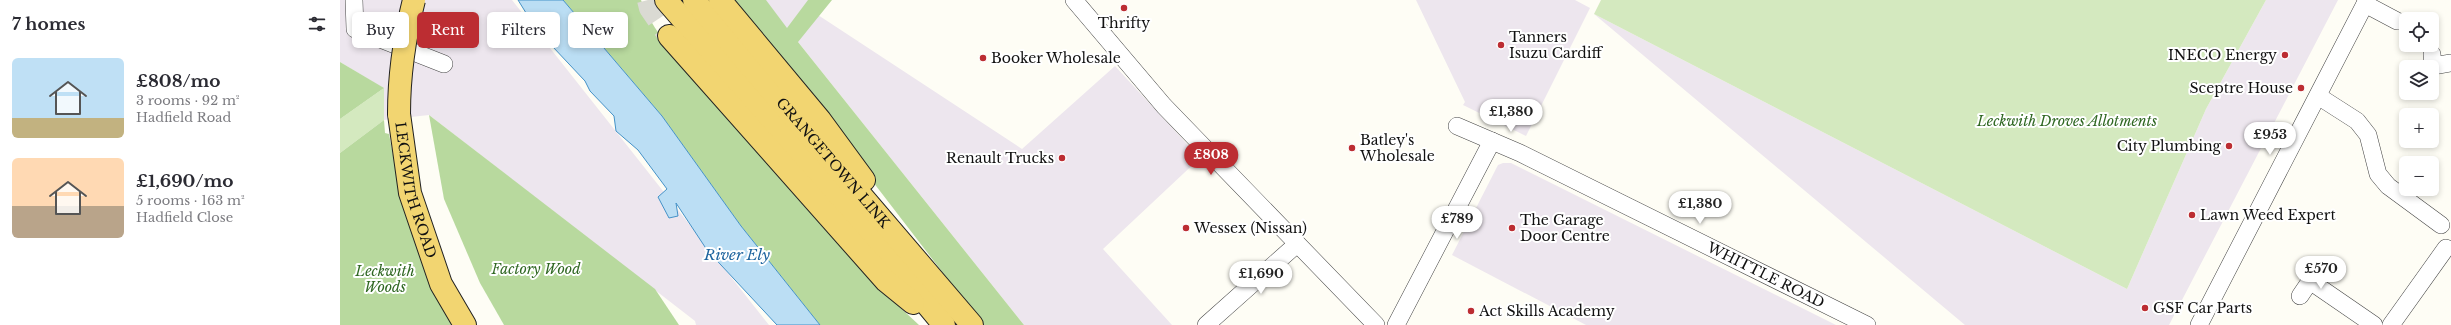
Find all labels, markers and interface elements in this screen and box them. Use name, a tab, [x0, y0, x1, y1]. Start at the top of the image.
marker: Thrifty	[1119, 3, 1129, 13]
chip: Buy	[352, 12, 409, 48]
chip: Rent	[417, 12, 479, 48]
chip: Filters	[487, 12, 560, 48]
chip: New	[568, 12, 628, 48]
map controls	[2399, 12, 2439, 196]
button: locate	[2399, 12, 2439, 52]
icon: filters	[306, 13, 328, 35]
text: 7 homes	[12, 14, 85, 35]
place label: Thrifty	[1098, 14, 1150, 32]
place label: Tanners Isuzu Cardiff	[1509, 28, 1603, 62]
marker: Tanners Isuzu Cardiff	[1496, 40, 1506, 50]
place label: INECO Energy	[2168, 46, 2277, 64]
place label: Booker Wholesale	[991, 49, 1121, 67]
marker: INECO Energy	[2280, 50, 2290, 60]
marker: Booker Wholesale	[978, 53, 988, 63]
button: layers	[2399, 60, 2439, 100]
text: £808/mo	[136, 71, 221, 92]
icon: home	[44, 74, 92, 122]
place label: Sceptre House	[2190, 79, 2293, 97]
marker: Sceptre House	[2296, 83, 2306, 93]
text: 3 rooms · 92 m²	[136, 92, 240, 109]
street label: GRANGETOWN LINK	[772, 94, 894, 232]
pin: £1,380	[1478, 99, 1544, 133]
text: £1,380	[1489, 103, 1533, 120]
button: +	[2399, 108, 2439, 148]
text: Hadfield Road	[136, 109, 231, 126]
park label: Leckwith Droves Allotments	[1976, 112, 2157, 130]
street label: LECKWITH ROAD	[391, 121, 440, 260]
pin: £953	[2246, 122, 2294, 156]
text: £953	[2253, 126, 2287, 143]
place label: Batley's Wholesale	[1359, 131, 1435, 165]
place label: City Plumbing	[2117, 137, 2222, 155]
marker: City Plumbing	[2224, 141, 2234, 151]
pin: £808	[1187, 142, 1235, 176]
marker: Batley's Wholesale	[1347, 143, 1357, 153]
text: £808	[1193, 146, 1229, 163]
place label: Renault Trucks	[946, 149, 1054, 167]
marker: Renault Trucks	[1057, 153, 1067, 163]
button: −	[2399, 156, 2439, 196]
text: £1,690/mo	[136, 171, 234, 192]
icon: home	[44, 174, 92, 222]
pin: £1,380	[1667, 191, 1733, 225]
text: 5 rooms · 163 m²	[136, 192, 245, 209]
text: £1,380	[1678, 195, 1722, 212]
pin: £789	[1433, 206, 1481, 240]
place label: Lawn Weed Expert	[2200, 206, 2336, 224]
text: Hadfield Close	[136, 209, 233, 226]
text: £789	[1441, 210, 1473, 227]
marker: Lawn Weed Expert	[2187, 210, 2197, 220]
place label: The Garage Door Centre	[1520, 211, 1610, 245]
place label: Wessex (Nissan)	[1193, 219, 1307, 237]
marker: Wessex (Nissan)	[1181, 223, 1191, 233]
marker: The Garage Door Centre	[1507, 223, 1517, 233]
street label: WHITTLE ROAD	[1703, 238, 1828, 312]
water label: River Ely	[703, 245, 770, 264]
pin: £570	[2297, 256, 2345, 290]
park label: Factory Wood	[490, 260, 581, 278]
text: £570	[2304, 260, 2338, 277]
pin: £1,690	[1228, 261, 1294, 295]
park label: Leckwith Woods	[354, 262, 415, 296]
text: £1,690	[1238, 265, 1284, 282]
place label: GSF Car Parts	[2153, 299, 2252, 317]
place label: Act Skills Academy	[1478, 302, 1615, 320]
marker: GSF Car Parts	[2140, 303, 2150, 313]
marker: Act Skills Academy	[1466, 306, 1476, 316]

